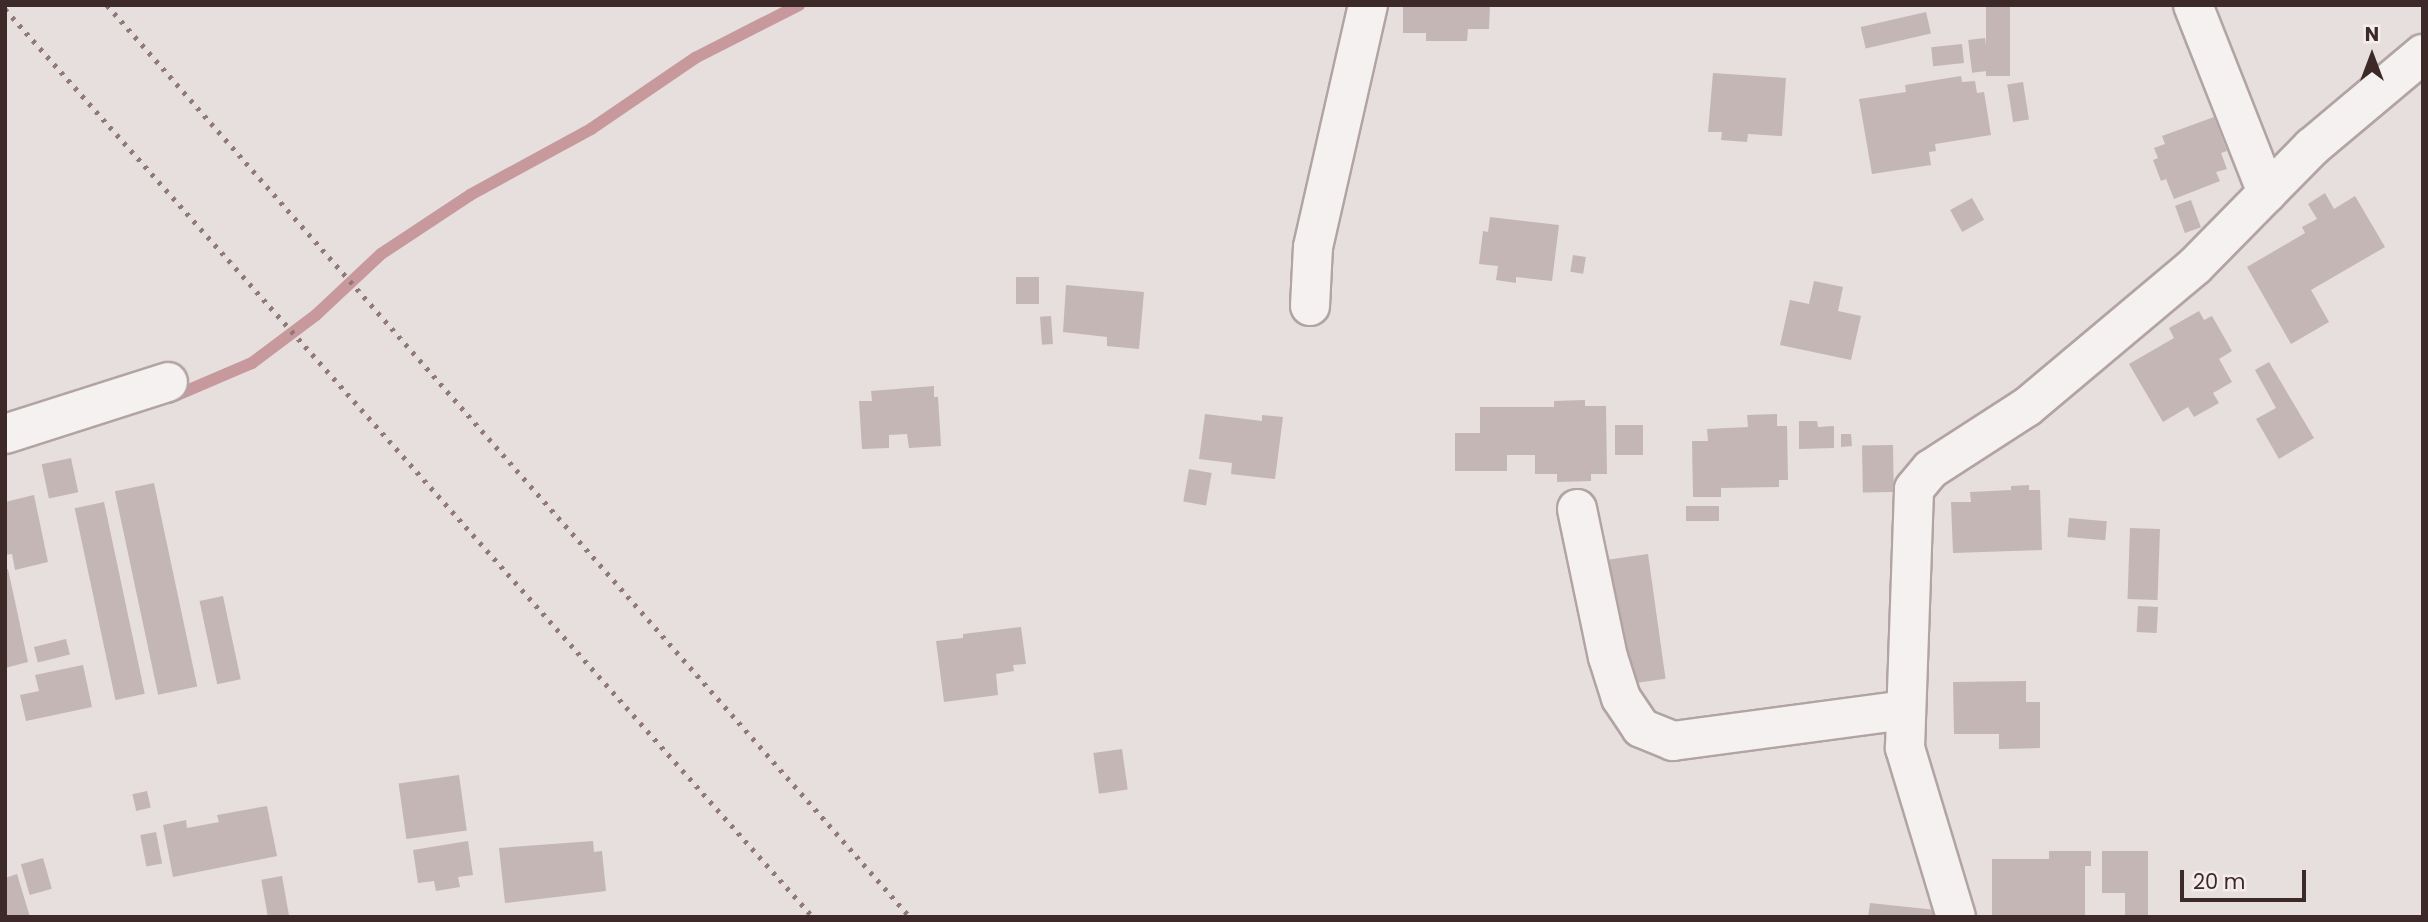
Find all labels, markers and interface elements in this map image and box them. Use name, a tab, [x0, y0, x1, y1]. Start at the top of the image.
north arrow	[2337, 21, 2407, 91]
text: N	[2365, 21, 2379, 48]
scale bar	[2183, 856, 2309, 900]
text: 20 m	[2193, 867, 2246, 896]

